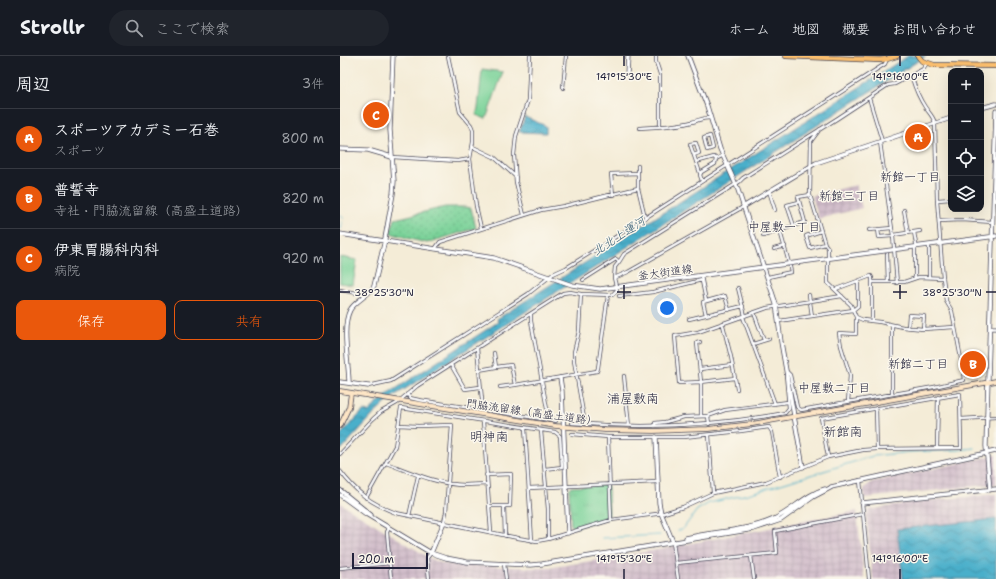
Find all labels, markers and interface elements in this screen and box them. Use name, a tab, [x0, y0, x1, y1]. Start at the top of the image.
search box	[109, 10, 389, 46]
text: Strollr	[20, 15, 85, 40]
icon: search	[123, 17, 145, 39]
text: ここで検索	[155, 19, 230, 39]
text: ホーム	[729, 20, 770, 38]
text: 地図	[792, 20, 820, 38]
text: 概要	[842, 20, 870, 38]
text: お問い合わせ	[892, 20, 976, 38]
map controls	[948, 68, 984, 212]
button: +	[948, 68, 984, 104]
text: 141°15'30"E	[596, 70, 652, 83]
text: 141°16'00"E	[872, 70, 928, 83]
text: 周辺	[16, 73, 50, 95]
text: 3件	[302, 75, 324, 92]
pin: C	[363, 100, 389, 130]
button: −	[948, 104, 984, 140]
text: スポーツアカデミー石巻	[54, 120, 219, 140]
pin: A	[905, 122, 931, 152]
text: A	[24, 130, 34, 147]
text: 800 m	[281, 130, 324, 147]
button: locate	[948, 140, 984, 176]
text: スポーツ	[54, 142, 106, 159]
district label: 新館一丁目	[880, 169, 940, 185]
button: layers	[948, 176, 984, 212]
text: 普誓寺	[54, 180, 99, 200]
district label: 新館三丁目	[819, 188, 879, 204]
text: B	[25, 190, 33, 207]
text: 820 m	[282, 190, 324, 207]
text: 寺社 · 門脇流留線（高盛土道路）	[54, 202, 249, 219]
water label: 北北上運河	[589, 212, 650, 259]
district label: 中屋敷一丁目	[748, 219, 820, 235]
text: 伊東胃腸科内科	[54, 240, 159, 260]
text: C	[25, 250, 33, 267]
text: 920 m	[282, 250, 324, 267]
street label: 釜大街道線	[637, 261, 693, 284]
text: 病院	[54, 262, 80, 279]
text: 38°25'30"N	[354, 286, 414, 299]
text: 38°25'30"N	[922, 286, 982, 299]
your location	[657, 298, 677, 318]
button: 保存	[16, 300, 166, 340]
button: 共有	[174, 300, 324, 340]
pin: B	[960, 349, 986, 379]
district label: 新館二丁目	[888, 356, 948, 372]
district label: 中屋敷二丁目	[798, 380, 870, 396]
district label: 浦屋敷南	[607, 390, 659, 407]
street label: 門脇流留線（高盛土道路）	[466, 396, 598, 429]
district label: 新館南	[823, 423, 863, 440]
district label: 明神南	[469, 428, 509, 445]
scale bar	[352, 551, 428, 570]
text: 200 m	[358, 552, 394, 567]
text: 141°15'30"E	[596, 552, 652, 565]
text: 141°16'00"E	[872, 552, 928, 565]

